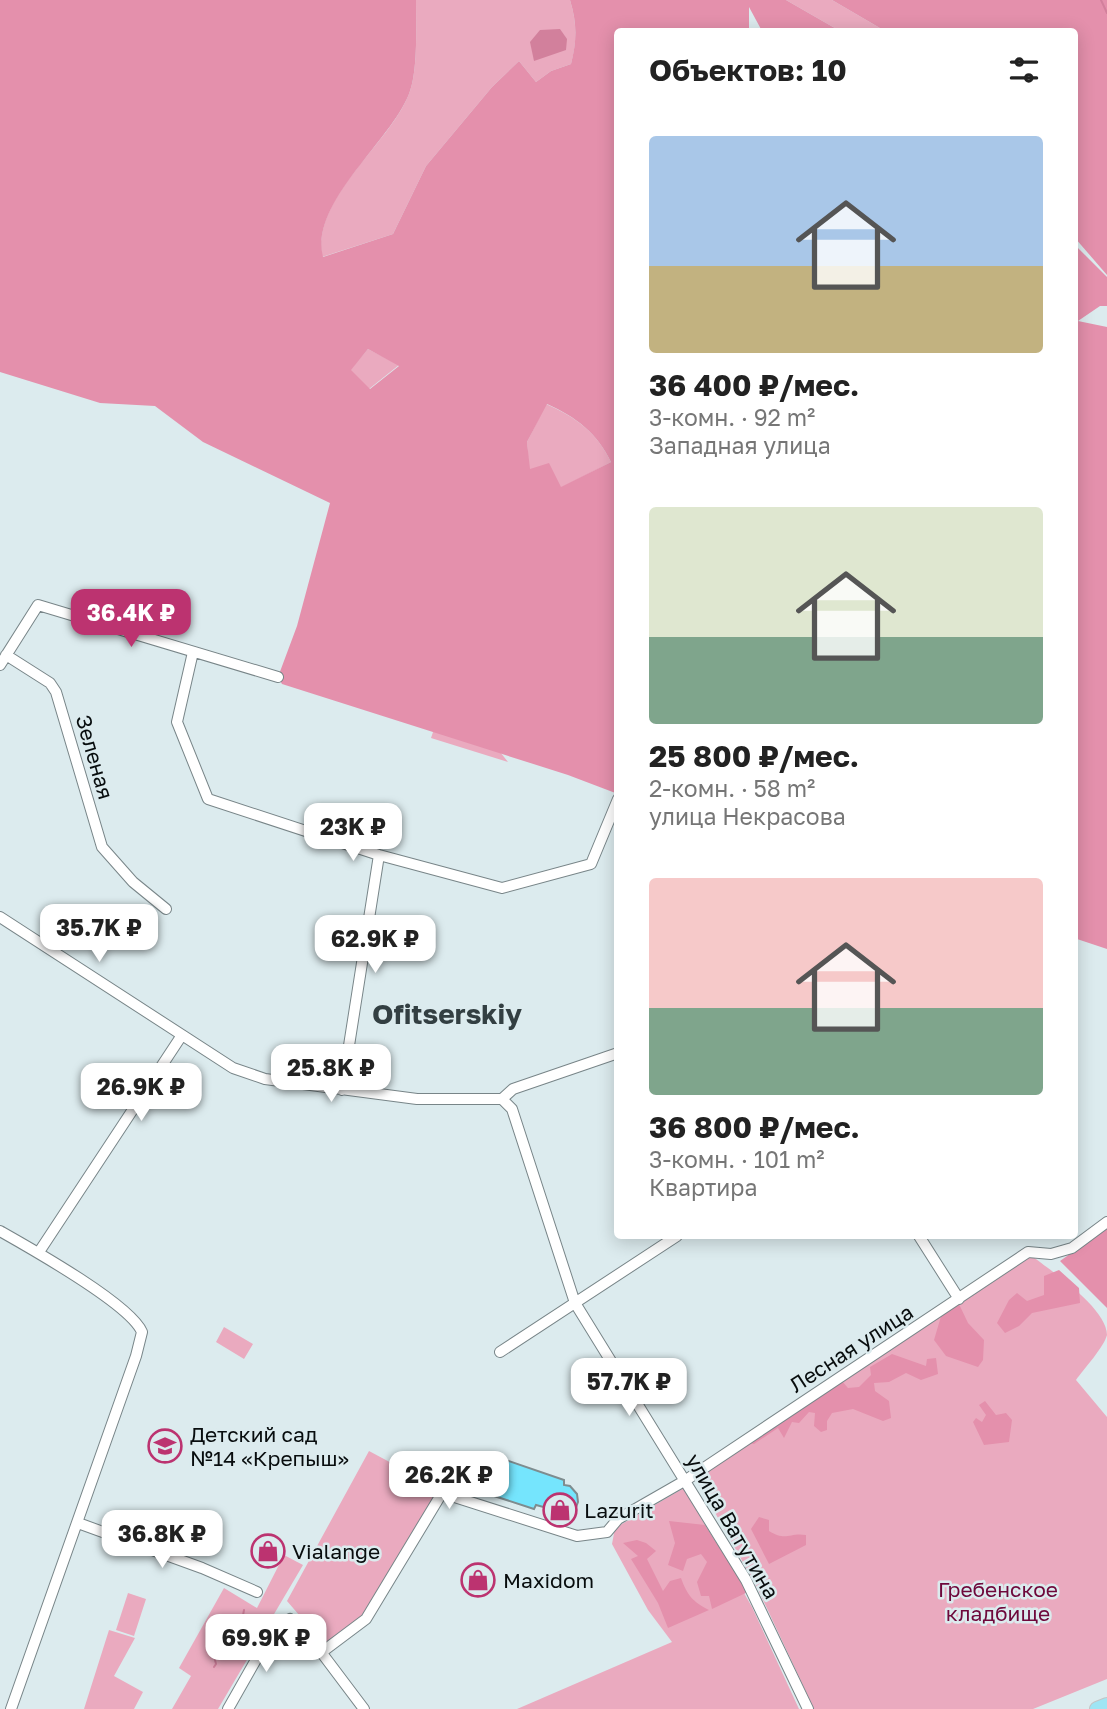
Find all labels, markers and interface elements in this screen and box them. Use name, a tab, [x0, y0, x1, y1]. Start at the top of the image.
icon: filters	[1005, 51, 1043, 89]
text: Объектов: 10	[649, 52, 847, 88]
icon: home	[783, 182, 909, 308]
text: 36 400 ₽/мес.	[649, 367, 859, 403]
text: 3-комн. · 92 m²	[649, 403, 815, 431]
text: Западная улица	[649, 431, 831, 459]
icon: home	[783, 553, 909, 679]
pin: 36.4K ₽	[66, 590, 196, 649]
text: 36.4K ₽	[87, 598, 175, 626]
street label: Зеленая	[71, 712, 119, 802]
text: 25 800 ₽/мес.	[649, 738, 859, 774]
text: 2-комн. · 58 m²	[649, 774, 815, 802]
text: улица Некрасова	[649, 802, 846, 830]
pin: 23K ₽	[304, 804, 402, 863]
text: 23K ₽	[320, 812, 386, 840]
pin: 35.7K ₽	[34, 904, 164, 964]
text: 35.7K ₽	[56, 913, 142, 941]
pin: 62.9K ₽	[310, 916, 440, 975]
text: 62.9K ₽	[331, 924, 419, 952]
icon: home	[783, 924, 909, 1050]
district label: Ofitserskiy	[372, 997, 522, 1030]
pin: 25.8K ₽	[266, 1044, 396, 1104]
text: 25.8K ₽	[287, 1053, 375, 1081]
pin: 26.9K ₽	[76, 1064, 206, 1123]
text: 26.9K ₽	[97, 1072, 185, 1100]
text: 36 800 ₽/мес.	[649, 1109, 860, 1145]
text: 3-комн. · 101 m²	[649, 1145, 825, 1173]
text: Квартира	[649, 1173, 757, 1201]
street label: Лесная улица	[784, 1298, 918, 1398]
pin: 57.7K ₽	[564, 1358, 694, 1418]
text: 57.7K ₽	[587, 1367, 671, 1395]
place label: Детский сад №14 «Крепыш»	[190, 1421, 349, 1471]
school or university icon: Детский сад №14 «Крепыш»	[146, 1427, 184, 1465]
street label: улица Ватутина	[681, 1449, 785, 1603]
pin: 26.2K ₽	[384, 1452, 514, 1511]
text: 26.2K ₽	[405, 1460, 493, 1488]
shop icon: Lazurit	[541, 1491, 579, 1529]
place label: Lazurit	[584, 1497, 654, 1523]
pin: 36.8K ₽	[97, 1510, 227, 1570]
text: 36.8K ₽	[118, 1519, 206, 1547]
shop icon: Vialange	[249, 1532, 287, 1570]
place label: Vialange	[292, 1538, 380, 1564]
shop icon: Maxidom	[459, 1561, 497, 1599]
place label: Maxidom	[503, 1567, 594, 1593]
park label: Гребенское кладбище	[938, 1576, 1058, 1626]
pin: 69.9K ₽	[201, 1614, 331, 1674]
text: 69.9K ₽	[221, 1623, 311, 1651]

